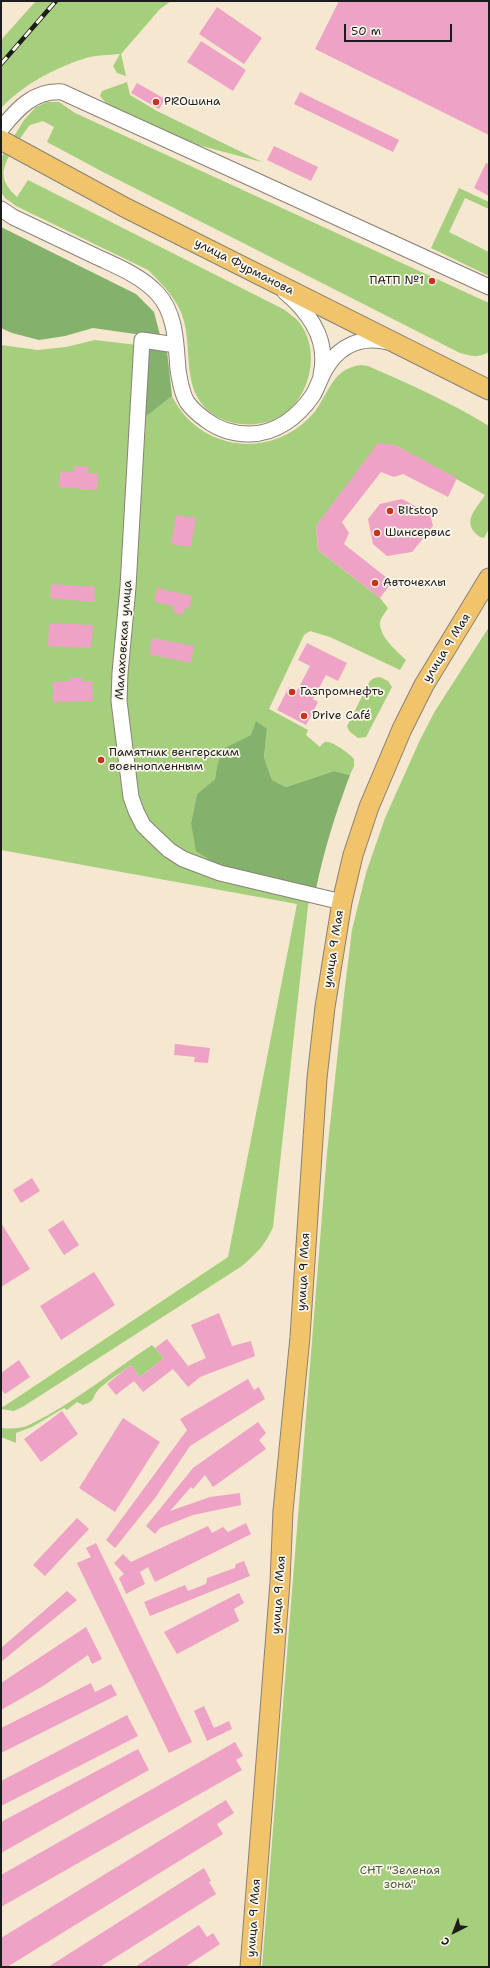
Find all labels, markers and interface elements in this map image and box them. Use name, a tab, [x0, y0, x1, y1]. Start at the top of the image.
scale bar	[346, 16, 454, 42]
text: 50 m	[351, 23, 381, 39]
place label: PROшина	[164, 95, 221, 109]
marker: PROшина	[151, 97, 161, 107]
street label: улица Фурманова	[192, 236, 296, 298]
place label: ПАТП №1	[369, 274, 424, 288]
marker: ПАТП №1	[427, 276, 437, 286]
place label: Bitstop	[398, 504, 438, 518]
marker: Bitstop	[385, 506, 395, 516]
place label: Шинсервис	[385, 526, 451, 540]
marker: Шинсервис	[372, 528, 382, 538]
place label: Авточехлы	[383, 576, 446, 590]
marker: Авточехлы	[370, 578, 380, 588]
street label: Малаховская улица	[113, 580, 135, 700]
street label: улица 9 Мая	[420, 611, 474, 685]
place label: Газпромнефть	[300, 685, 384, 699]
marker: Газпромнефть	[287, 687, 297, 697]
place label: Drive Café	[312, 709, 371, 723]
marker: Drive Café	[299, 711, 309, 721]
place label: Памятник венгерским военнопленным	[109, 746, 239, 774]
marker: Памятник венгерским военнопленным	[96, 755, 106, 765]
street label: улица 9 Мая	[321, 909, 347, 989]
street label: улица 9 Мая	[295, 1232, 313, 1312]
street label: улица 9 Мая	[269, 1555, 289, 1635]
park label: СНТ "Зеленая зона"	[360, 1864, 440, 1892]
street label: улица 9 Мая	[244, 1878, 264, 1958]
north arrow	[434, 1912, 474, 1952]
text: С	[438, 1933, 453, 1949]

